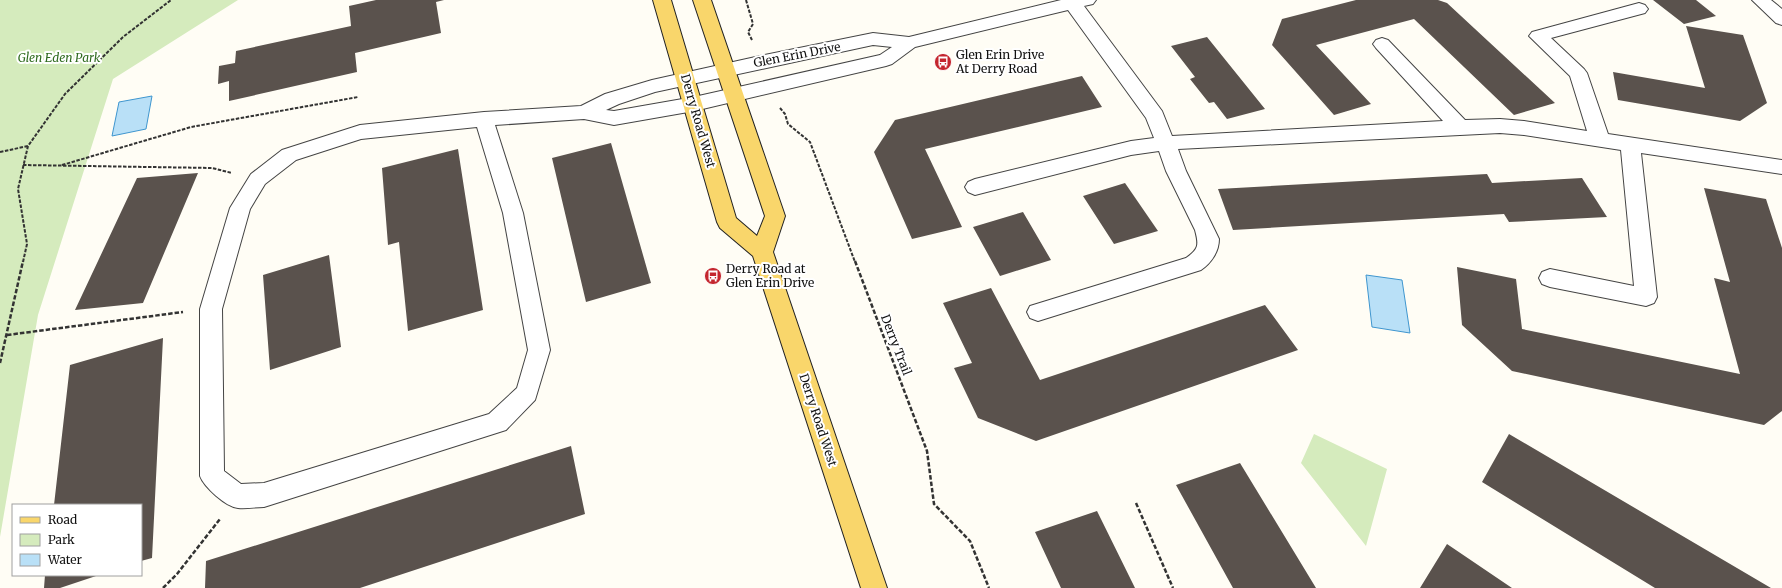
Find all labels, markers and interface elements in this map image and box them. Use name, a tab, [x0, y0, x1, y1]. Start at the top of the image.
street label: Glen Erin Drive	[752, 39, 842, 70]
place label: Glen Erin Drive At Derry Road	[955, 47, 1044, 76]
park label: Glen Eden Park	[18, 50, 101, 65]
bus stop icon: Glen Erin Drive At Derry Road	[933, 52, 953, 72]
street label: Derry Road West	[678, 72, 719, 170]
place label: Derry Road at Glen Erin Drive	[726, 261, 814, 290]
bus stop icon: Derry Road at Glen Erin Drive	[703, 266, 723, 286]
street label: Derry Trail	[878, 312, 915, 378]
street label: Derry Road West	[796, 372, 841, 468]
legend	[12, 504, 142, 576]
text: Road	[48, 512, 77, 527]
text: Park	[48, 532, 75, 547]
text: Water	[47, 552, 83, 567]

